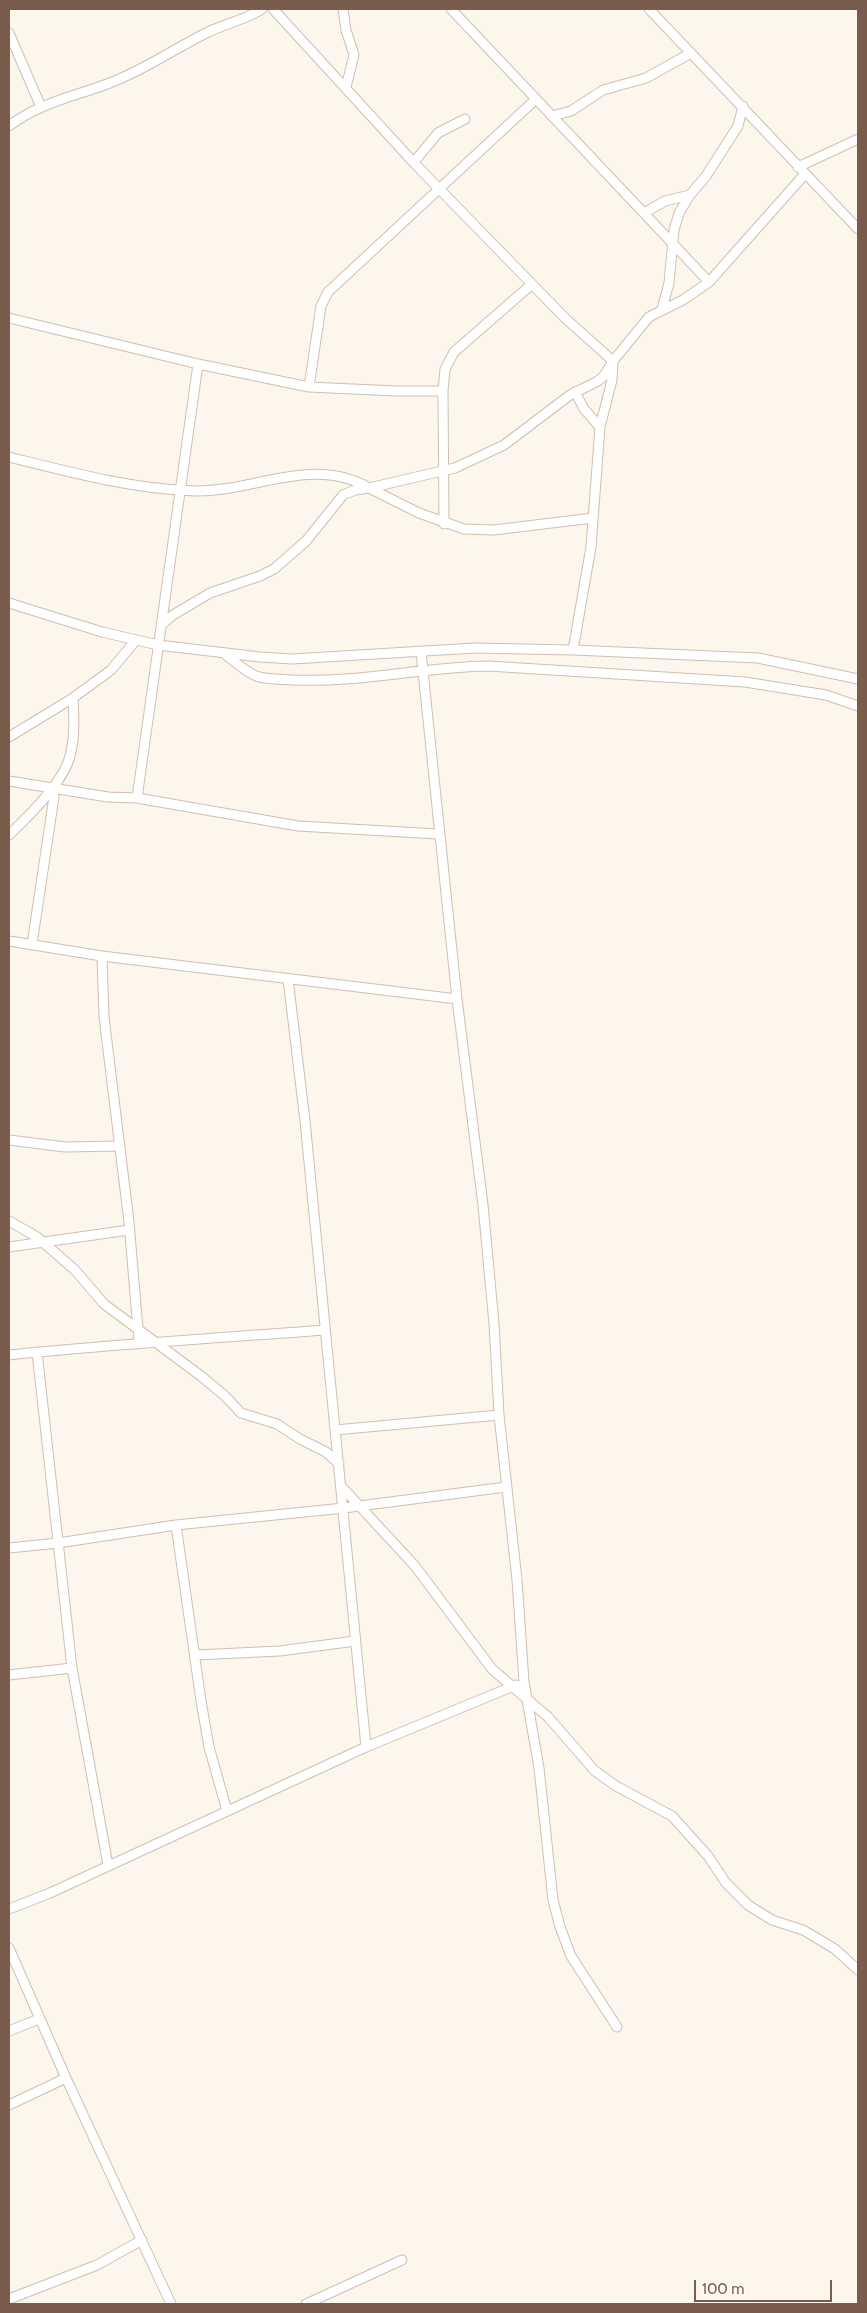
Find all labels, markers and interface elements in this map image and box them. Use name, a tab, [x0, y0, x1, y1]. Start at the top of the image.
scale bar	[697, 2270, 834, 2302]
text: 100 m	[702, 2280, 744, 2298]

